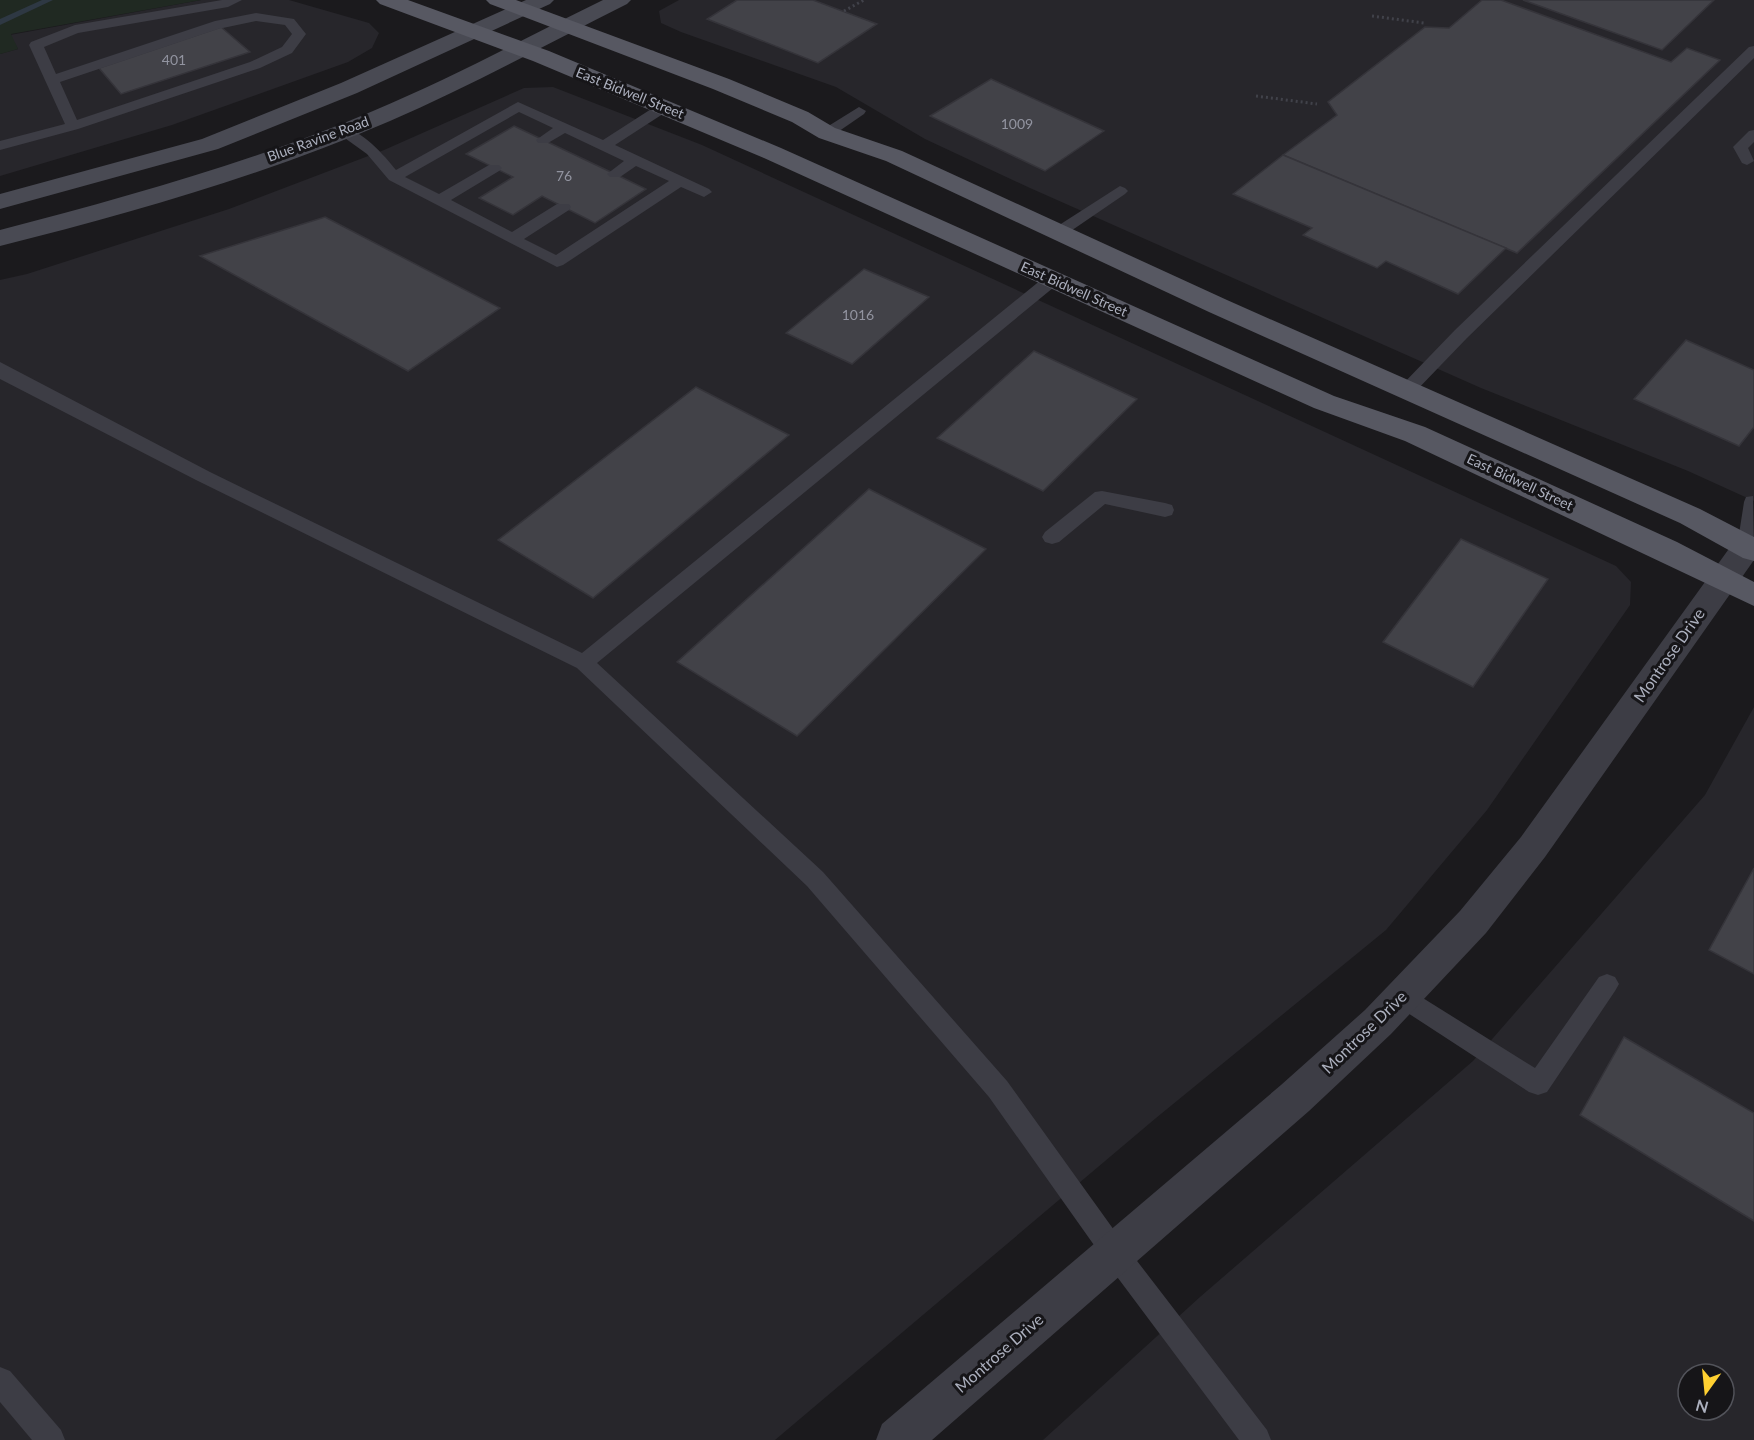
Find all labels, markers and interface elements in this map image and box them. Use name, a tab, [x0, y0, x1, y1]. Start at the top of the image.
house number: 401	[162, 51, 186, 68]
street label: East Bidwell Street	[574, 63, 687, 122]
street label: Blue Ravine Road	[265, 112, 371, 165]
house number: 1009	[1001, 115, 1033, 132]
house number: 76	[556, 167, 572, 184]
street label: East Bidwell Street	[1018, 257, 1130, 320]
house number: 1016	[842, 306, 874, 323]
street label: East Bidwell Street	[1464, 450, 1576, 514]
street label: Montrose Drive	[1629, 604, 1708, 705]
street label: Montrose Drive	[1317, 986, 1410, 1077]
street label: Montrose Drive	[951, 1309, 1047, 1396]
north arrow	[1676, 1362, 1736, 1422]
text: N	[1694, 1396, 1710, 1418]

